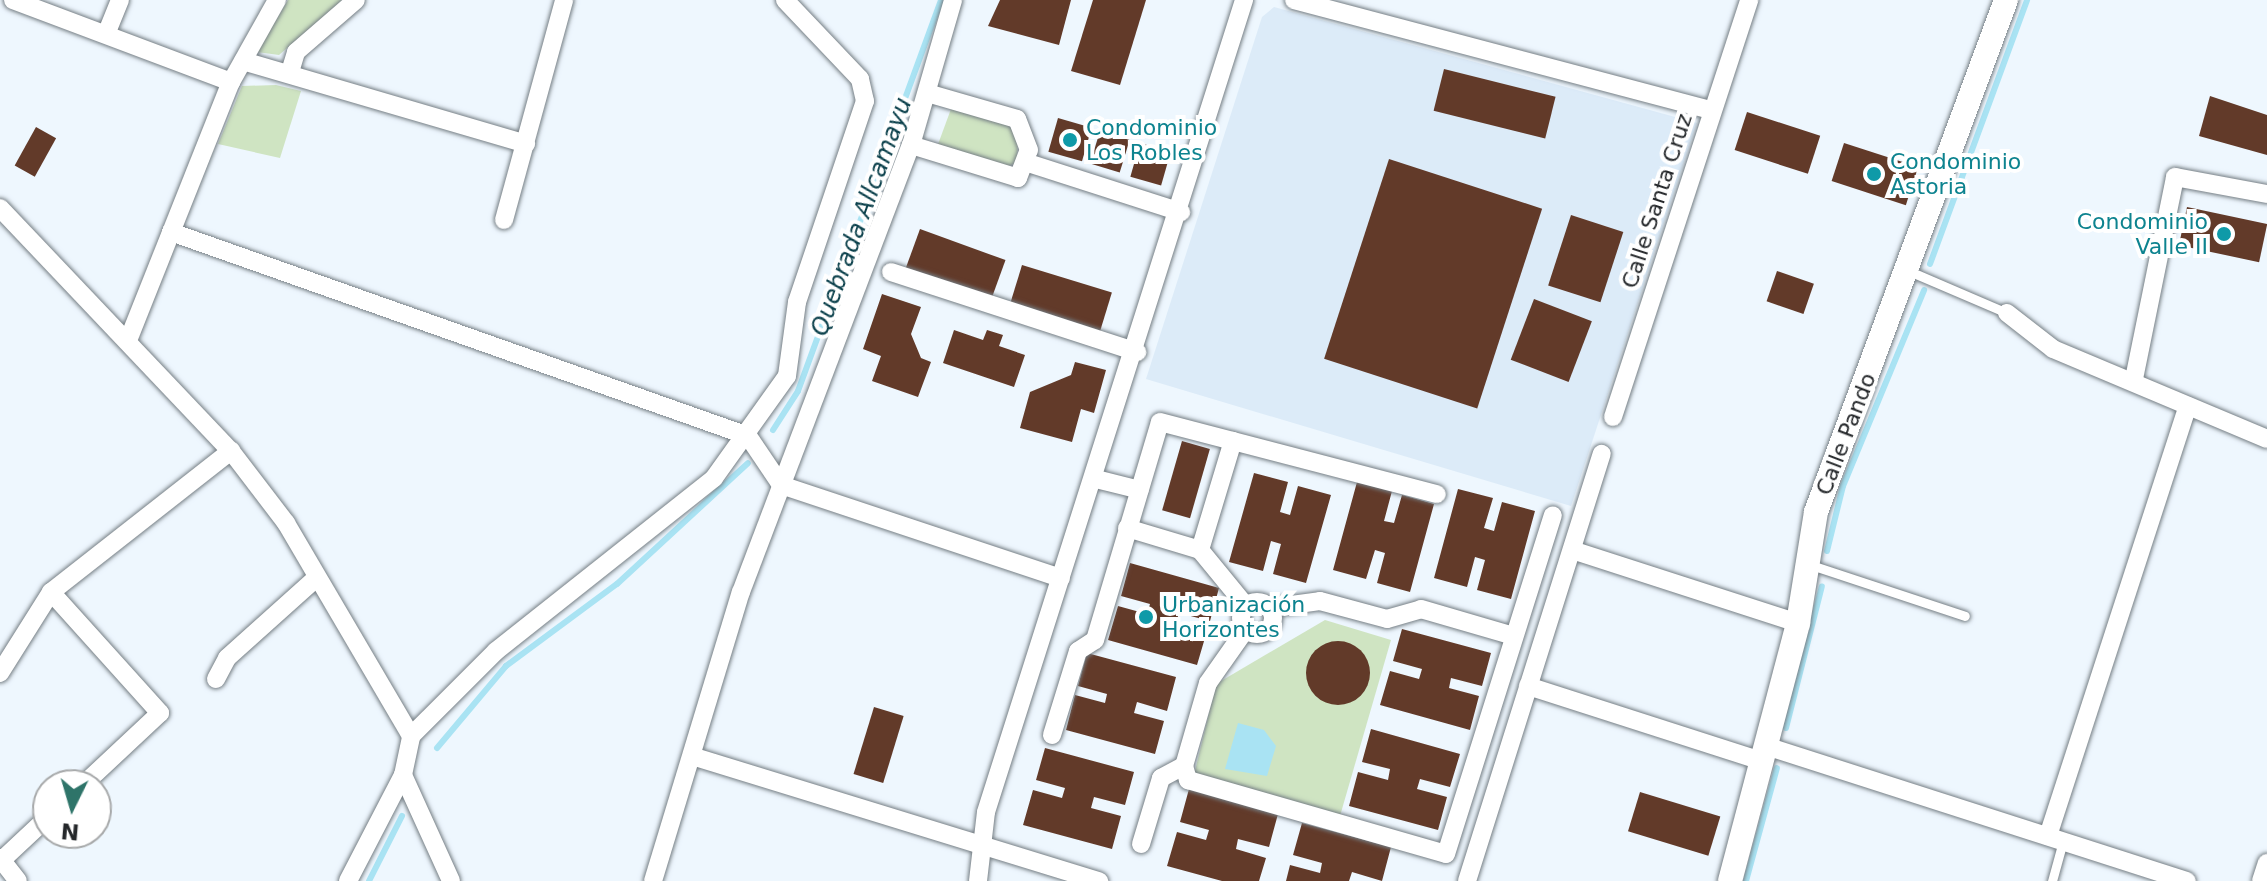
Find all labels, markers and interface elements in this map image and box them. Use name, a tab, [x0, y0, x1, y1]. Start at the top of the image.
water label: Quebrada Allcamayu	[805, 94, 919, 340]
street label: Calle Santa Cruz	[1616, 110, 1698, 292]
place label: Condominio Los Robles	[1086, 114, 1217, 166]
marker: Condominio Los Robles	[1061, 131, 1079, 149]
place label: Condominio Astoria	[1890, 148, 2021, 200]
marker: Condominio Astoria	[1865, 165, 1883, 183]
place label: Condominio Valle II	[2077, 208, 2208, 260]
marker: Condominio Valle II	[2215, 225, 2233, 243]
street label: Calle Pando	[1811, 369, 1881, 499]
place label: Urbanización Horizontes	[1162, 591, 1305, 642]
marker: Urbanización Horizontes	[1137, 608, 1155, 626]
north arrow	[32, 769, 112, 849]
text: N	[60, 818, 80, 845]

